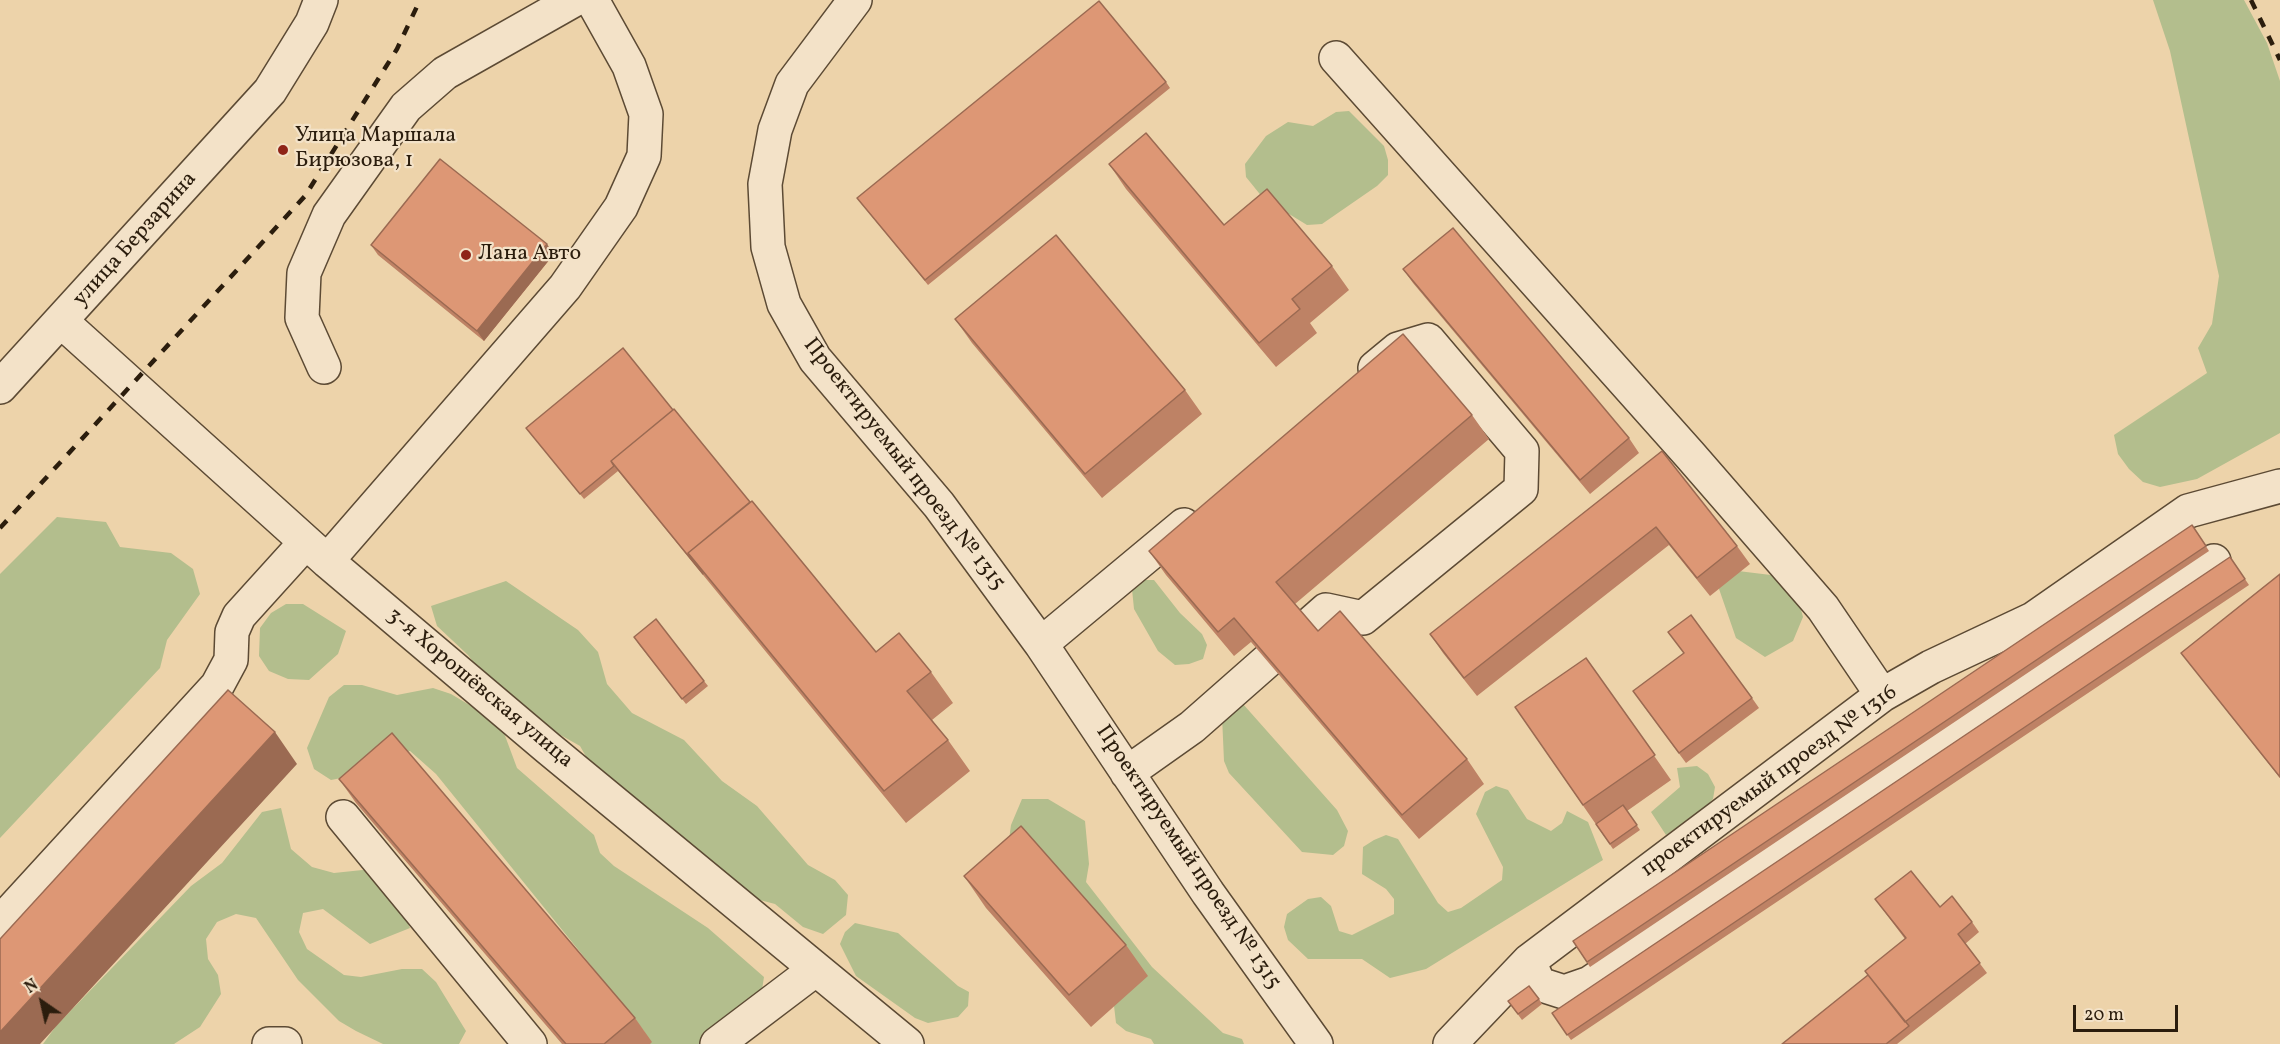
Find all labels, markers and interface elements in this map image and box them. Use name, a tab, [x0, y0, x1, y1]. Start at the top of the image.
place label: Улица Маршала Бирюзова, 1	[295, 124, 456, 176]
marker: Улица Маршала Бирюзова, 1	[276, 143, 290, 157]
street label: улица Берзарина	[69, 167, 203, 313]
place label: Лана Авто	[478, 242, 581, 268]
marker: Лана Авто	[459, 248, 473, 262]
street label: Проектируемый проезд № 1315	[796, 334, 1010, 596]
street label: 3-я Хорошёвская улица	[380, 603, 578, 775]
street label: проектируемый проезд № 1316	[1637, 680, 1903, 884]
street label: Проектируемый проезд № 1315	[1089, 721, 1285, 995]
north arrow	[12, 972, 72, 1032]
text: N	[21, 975, 43, 999]
scale bar	[2076, 993, 2181, 1031]
text: 20 m	[2084, 1003, 2124, 1028]

